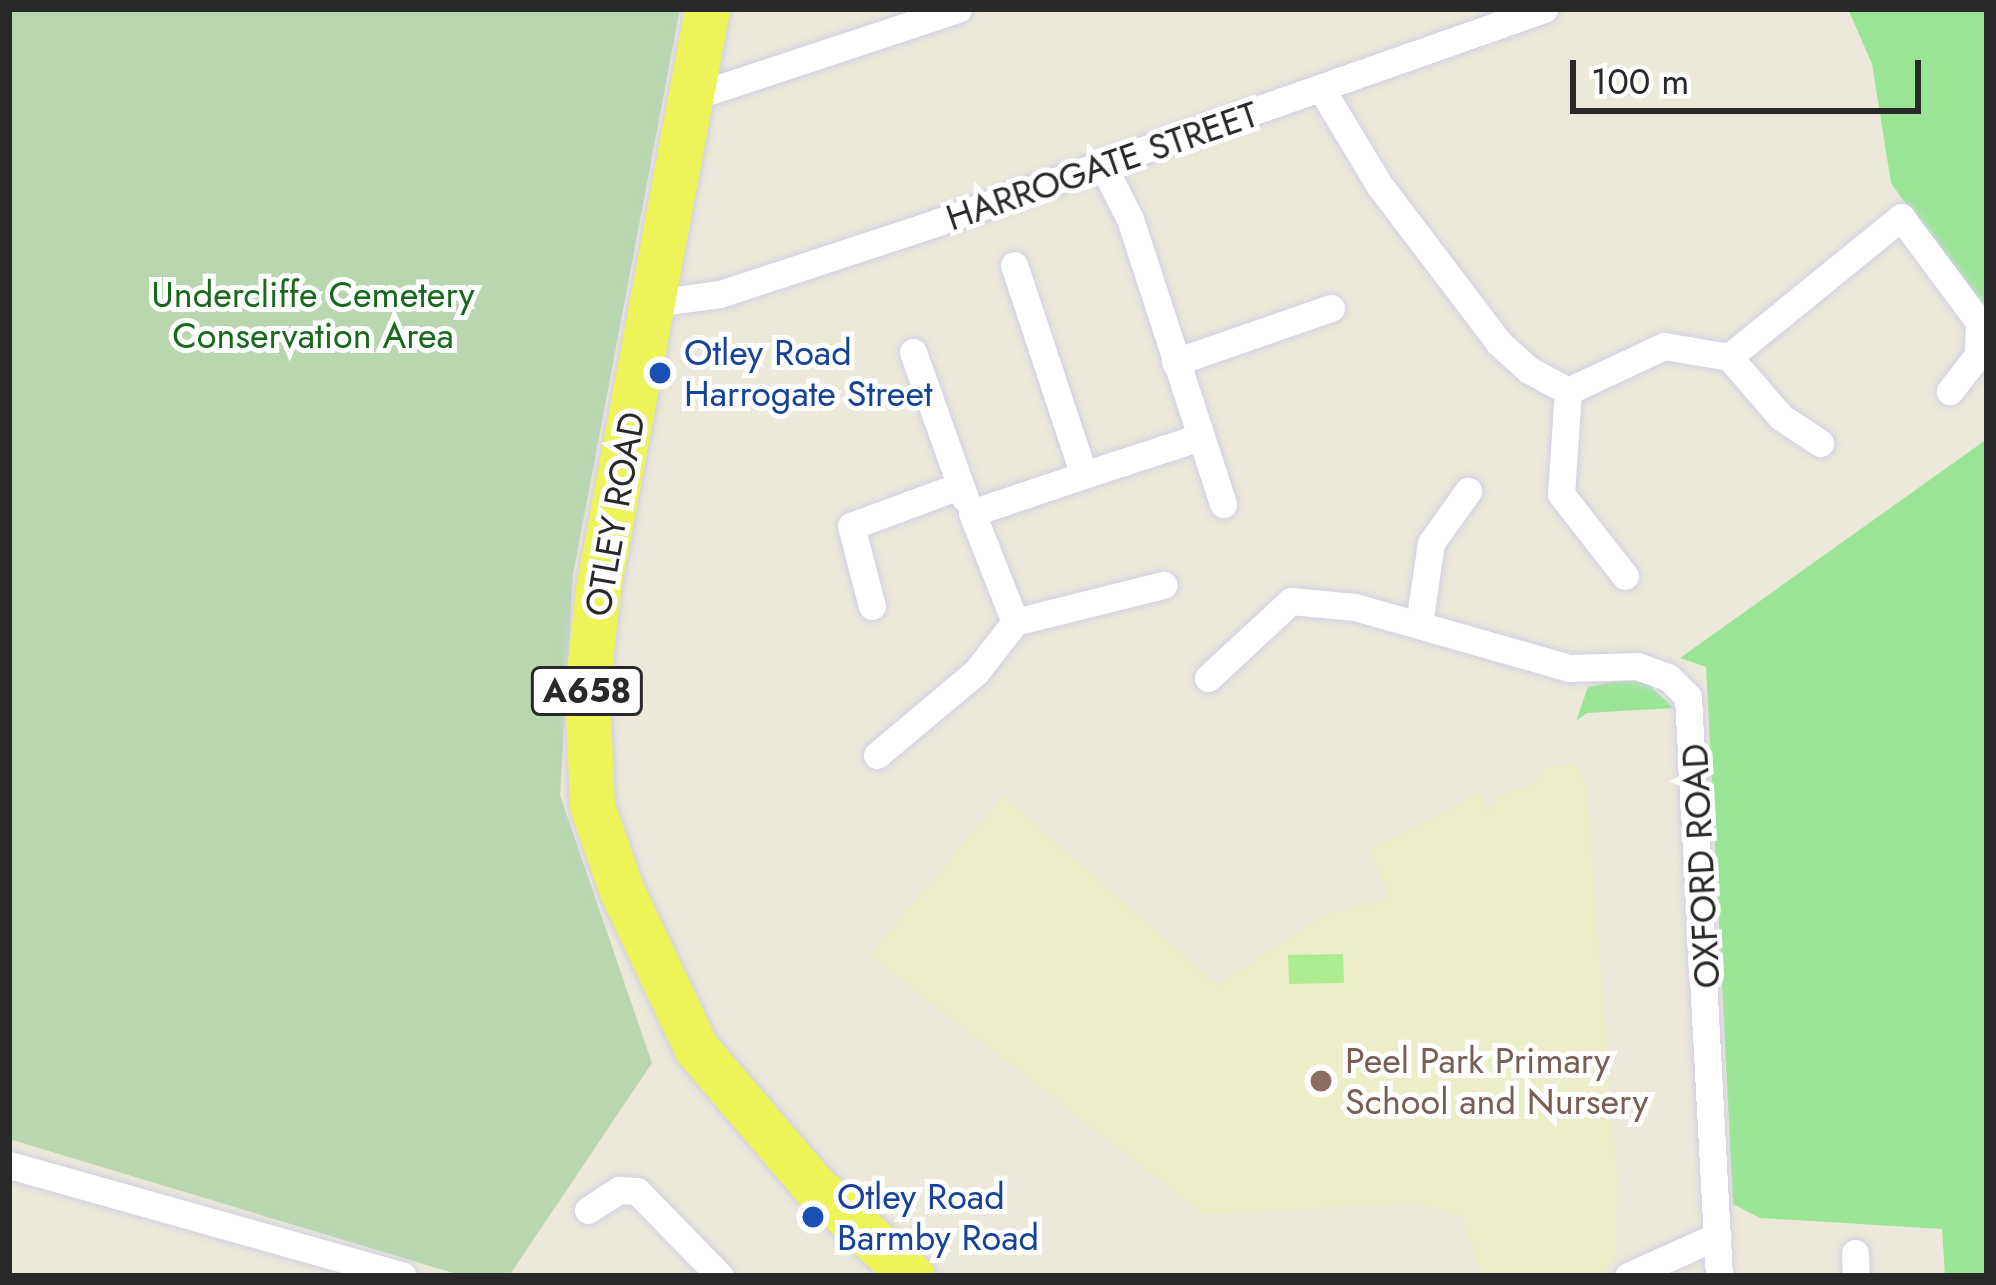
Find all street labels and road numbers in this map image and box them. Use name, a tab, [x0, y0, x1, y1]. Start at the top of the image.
street label: HARROGATE STREET	[941, 92, 1263, 240]
street label: OTLEY ROAD	[576, 408, 654, 620]
road number: A658	[530, 664, 644, 718]
street label: OXFORD ROAD	[1673, 743, 1729, 989]

